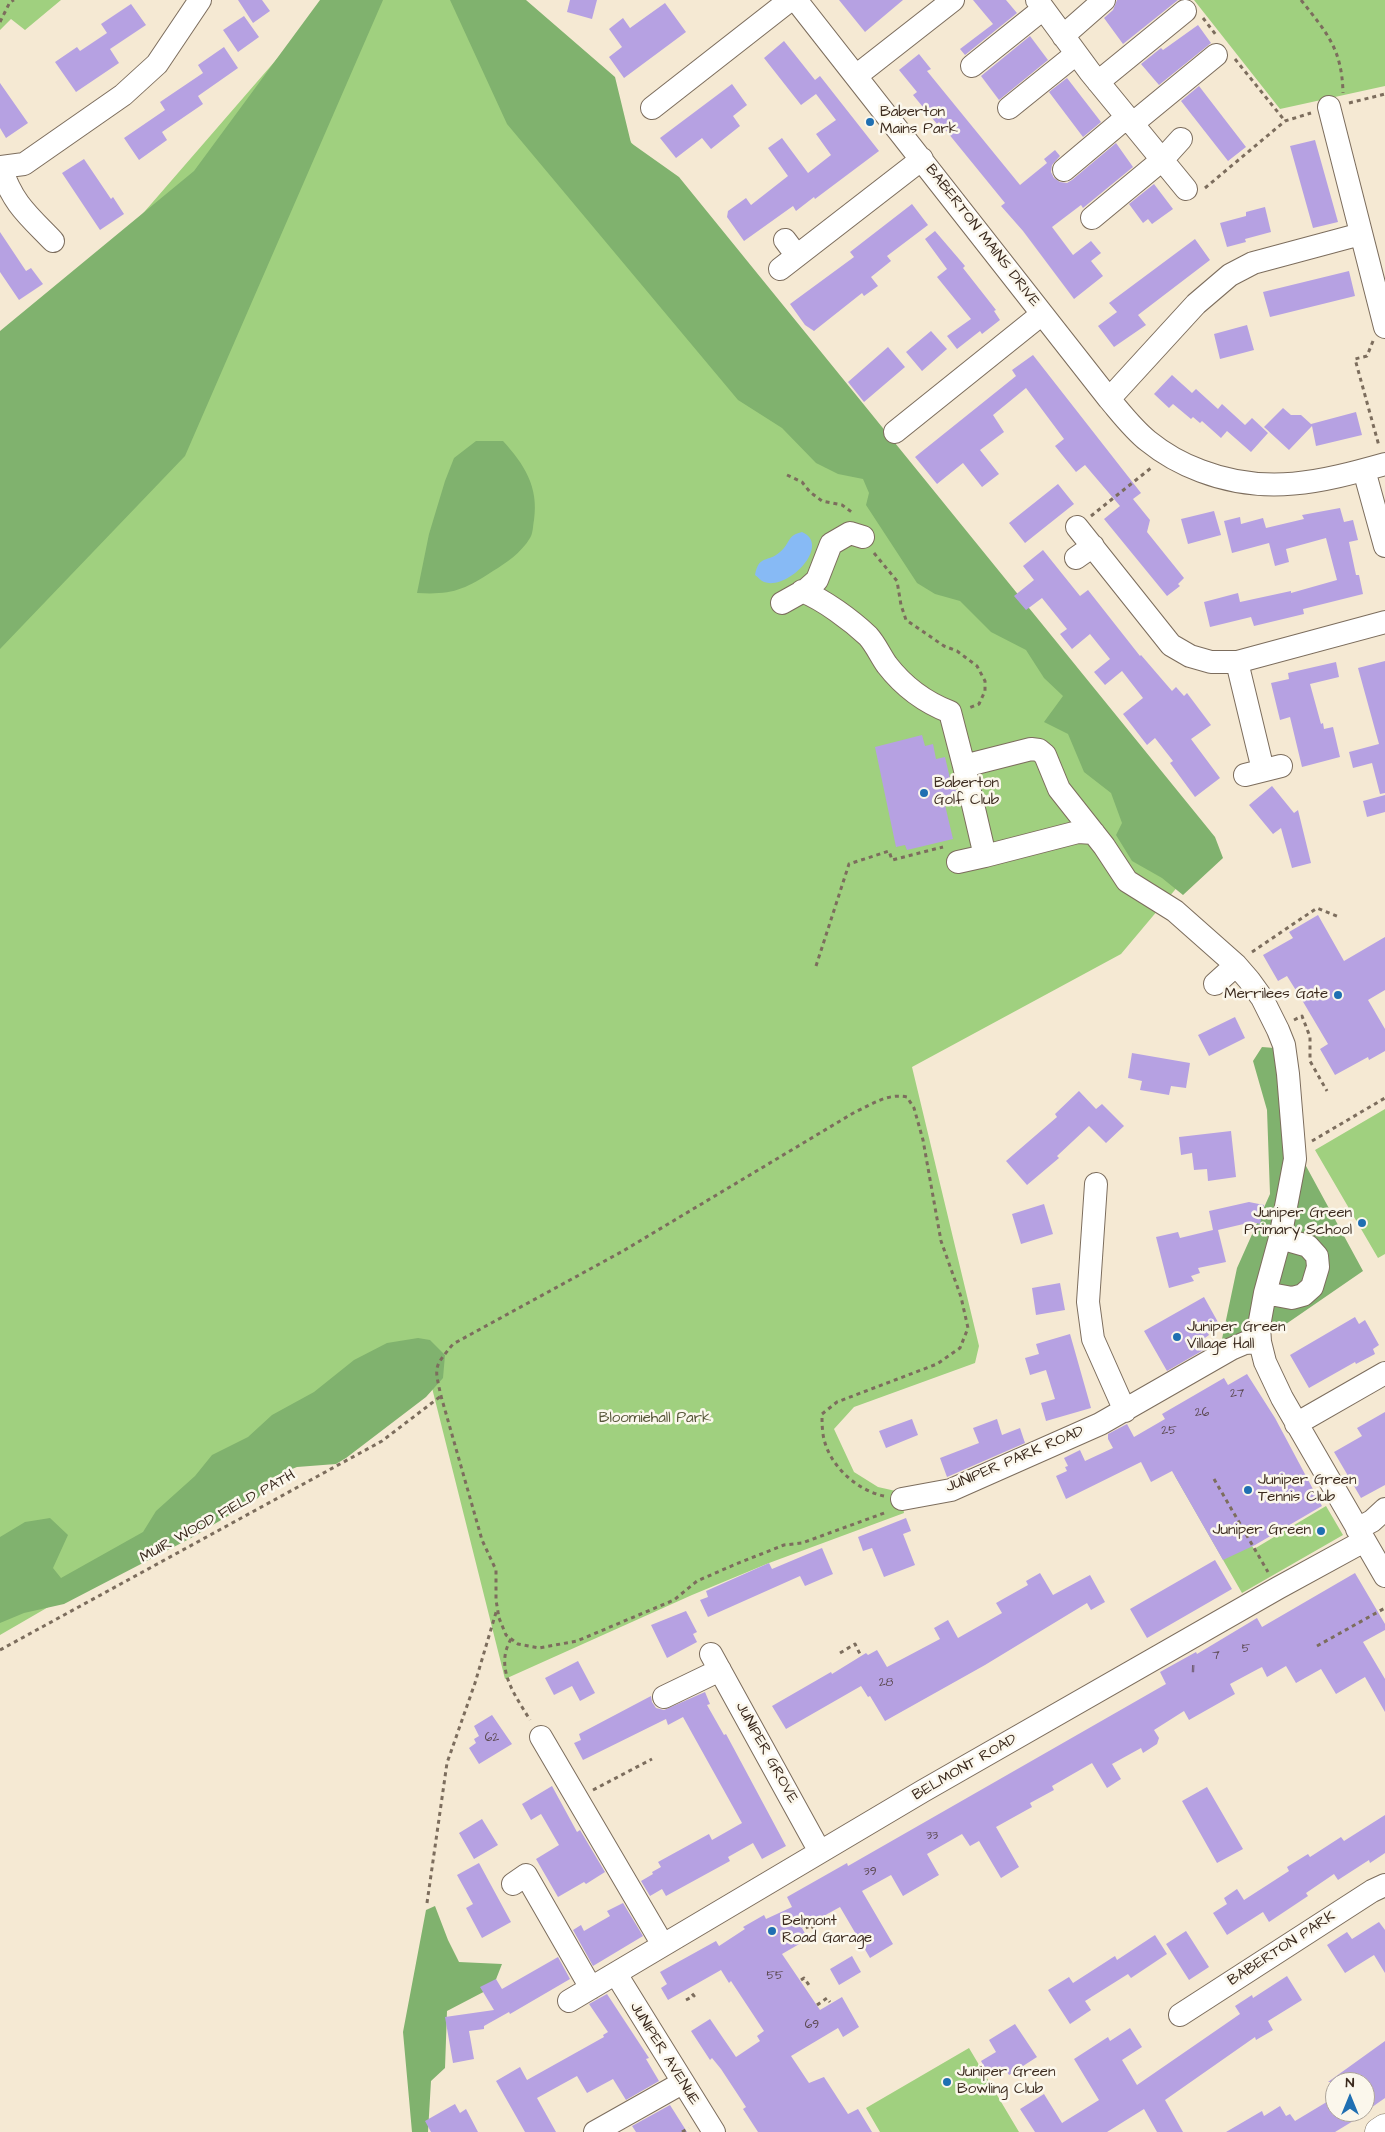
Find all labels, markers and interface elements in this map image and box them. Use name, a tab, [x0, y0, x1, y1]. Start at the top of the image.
place label: Baberton Mains Park	[880, 104, 958, 139]
marker: Baberton Mains Park	[864, 116, 876, 128]
street label: BABERTON MAINS DRIVE	[921, 161, 1043, 311]
place label: Baberton Golf Club	[934, 775, 999, 810]
marker: Baberton Golf Club	[918, 787, 930, 799]
place label: Merrilees Gate	[1224, 986, 1328, 1004]
marker: Merrilees Gate	[1332, 989, 1344, 1001]
place label: Juniper Green Primary School	[1244, 1205, 1352, 1240]
marker: Juniper Green Primary School	[1356, 1217, 1368, 1229]
place label: Juniper Green Village Hall	[1187, 1319, 1285, 1354]
marker: Juniper Green Village Hall	[1171, 1331, 1183, 1343]
house number: 27	[1230, 1387, 1244, 1401]
house number: 26	[1195, 1406, 1209, 1420]
park label: Bloomiehall Park	[599, 1410, 711, 1428]
street label: JUNIPER PARK ROAD	[943, 1423, 1087, 1497]
house number: 25	[1161, 1424, 1177, 1438]
street label: MUIR WOOD FIELD PATH	[137, 1467, 299, 1567]
place label: Juniper Green Tennis Club	[1258, 1472, 1356, 1507]
marker: Juniper Green Tennis Club	[1242, 1484, 1254, 1496]
place label: Juniper Green	[1213, 1522, 1311, 1540]
marker: Juniper Green	[1315, 1525, 1327, 1537]
house number: 5	[1242, 1642, 1250, 1656]
house number: 7	[1212, 1649, 1220, 1663]
house number: 11	[1191, 1662, 1195, 1676]
house number: 28	[879, 1676, 893, 1690]
street label: JUNIPER GROVE	[731, 1699, 801, 1807]
house number: 62	[485, 1731, 499, 1745]
street label: BELMONT ROAD	[910, 1731, 1020, 1805]
house number: 33	[926, 1829, 938, 1843]
house number: 39	[864, 1865, 876, 1879]
street label: BABERTON PARK	[1225, 1908, 1339, 1990]
place label: Belmont Road Garage	[782, 1913, 872, 1948]
marker: Belmont Road Garage	[766, 1925, 778, 1937]
house number: 55	[767, 1969, 783, 1983]
street label: JUNIPER AVENUE	[625, 1999, 703, 2109]
house number: 69	[805, 2018, 819, 2032]
place label: Juniper Green Bowling Club	[957, 2064, 1055, 2099]
north arrow	[1325, 2072, 1375, 2122]
text: N	[1346, 2073, 1354, 2093]
marker: Juniper Green Bowling Club	[941, 2076, 953, 2088]

